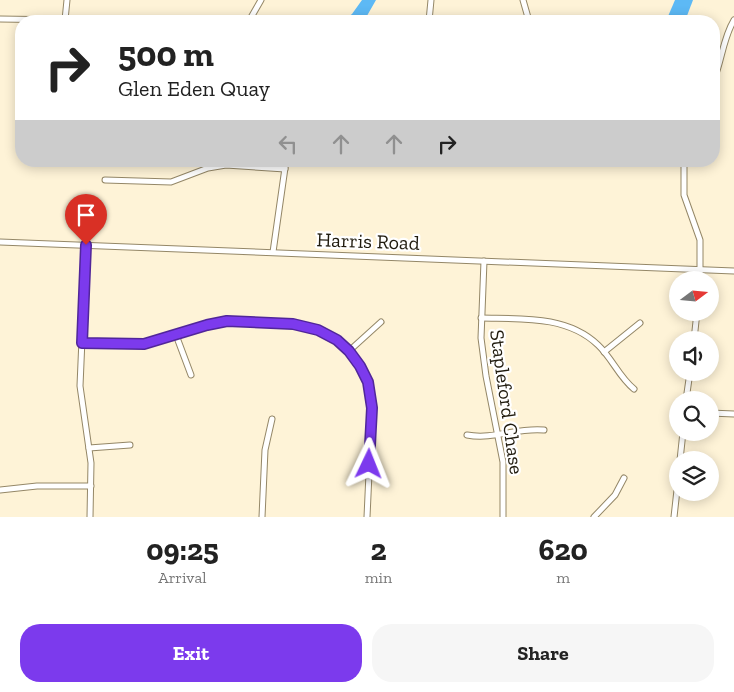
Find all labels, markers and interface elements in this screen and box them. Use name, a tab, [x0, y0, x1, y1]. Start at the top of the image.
text: 500 m	[118, 33, 214, 75]
icon: right	[35, 35, 100, 100]
text: Glen Eden Quay	[118, 75, 270, 102]
icon: left	[274, 130, 302, 158]
icon: ahead	[327, 130, 355, 158]
icon: ahead	[380, 130, 408, 158]
icon: right	[433, 130, 461, 158]
pin	[65, 194, 107, 245]
icon: arrive	[72, 201, 100, 229]
street label: Harris Road	[316, 227, 420, 255]
north arrow	[669, 271, 719, 321]
map controls	[669, 271, 719, 501]
street label: Stapleford Chase	[485, 328, 529, 476]
button: sound	[669, 331, 719, 381]
button: search	[669, 391, 719, 441]
position arrow	[342, 437, 394, 489]
button: layers	[669, 451, 719, 501]
text: 09:25	[146, 532, 219, 568]
text: 2	[370, 532, 387, 568]
text: 620	[538, 532, 588, 568]
text: Arrival	[158, 568, 207, 587]
text: min	[365, 568, 392, 587]
text: m	[556, 568, 570, 587]
button: Exit	[20, 624, 362, 682]
button: Share	[372, 624, 714, 682]

